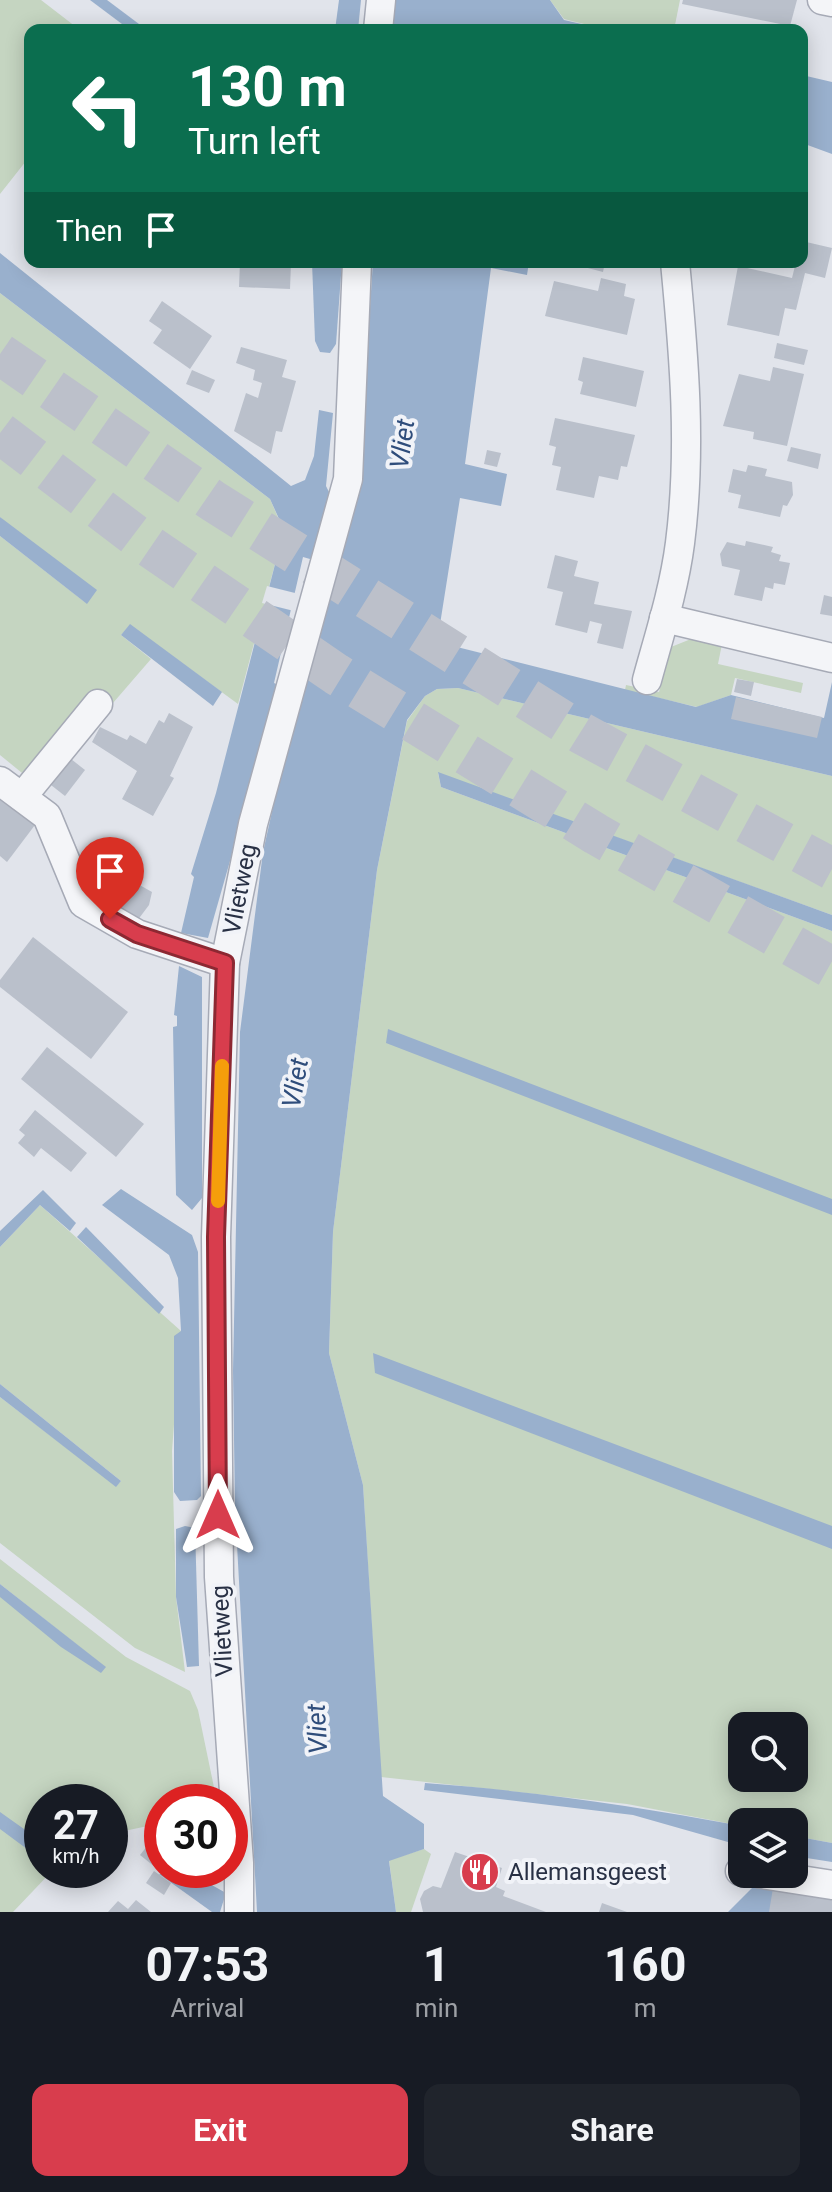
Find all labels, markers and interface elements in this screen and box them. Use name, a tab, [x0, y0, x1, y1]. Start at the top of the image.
text: 130 m	[188, 54, 347, 120]
icon: left	[56, 56, 160, 160]
text: Turn left	[188, 121, 321, 163]
icon: arrive	[139, 208, 183, 252]
text: Then	[56, 213, 123, 248]
water label: Vliet	[384, 416, 420, 471]
pin	[76, 837, 144, 919]
street label: Vlietweg	[218, 841, 262, 937]
icon: arrive	[88, 849, 132, 893]
water label: Vliet	[276, 1055, 314, 1110]
position arrow	[176, 1473, 260, 1557]
street label: Vlietweg	[206, 1584, 238, 1678]
water label: Vliet	[301, 1703, 333, 1755]
map controls	[728, 1712, 808, 1888]
button: search	[728, 1712, 808, 1792]
speed limit sign: 30	[144, 1784, 248, 1888]
text: 27	[53, 1802, 99, 1849]
button: layers	[728, 1808, 808, 1888]
text: km/h	[53, 1844, 99, 1868]
restaurant icon: Allemansgeest	[459, 1851, 501, 1893]
place label: Allemansgeest	[508, 1858, 667, 1886]
text: 07:53	[146, 1936, 269, 1993]
text: 1	[423, 1936, 450, 1993]
text: 160	[604, 1936, 686, 1993]
text: Arrival	[171, 1993, 244, 2023]
text: min	[415, 1993, 458, 2023]
text: m	[634, 1993, 657, 2023]
button: Exit	[32, 2084, 408, 2176]
button: Share	[424, 2084, 800, 2176]

